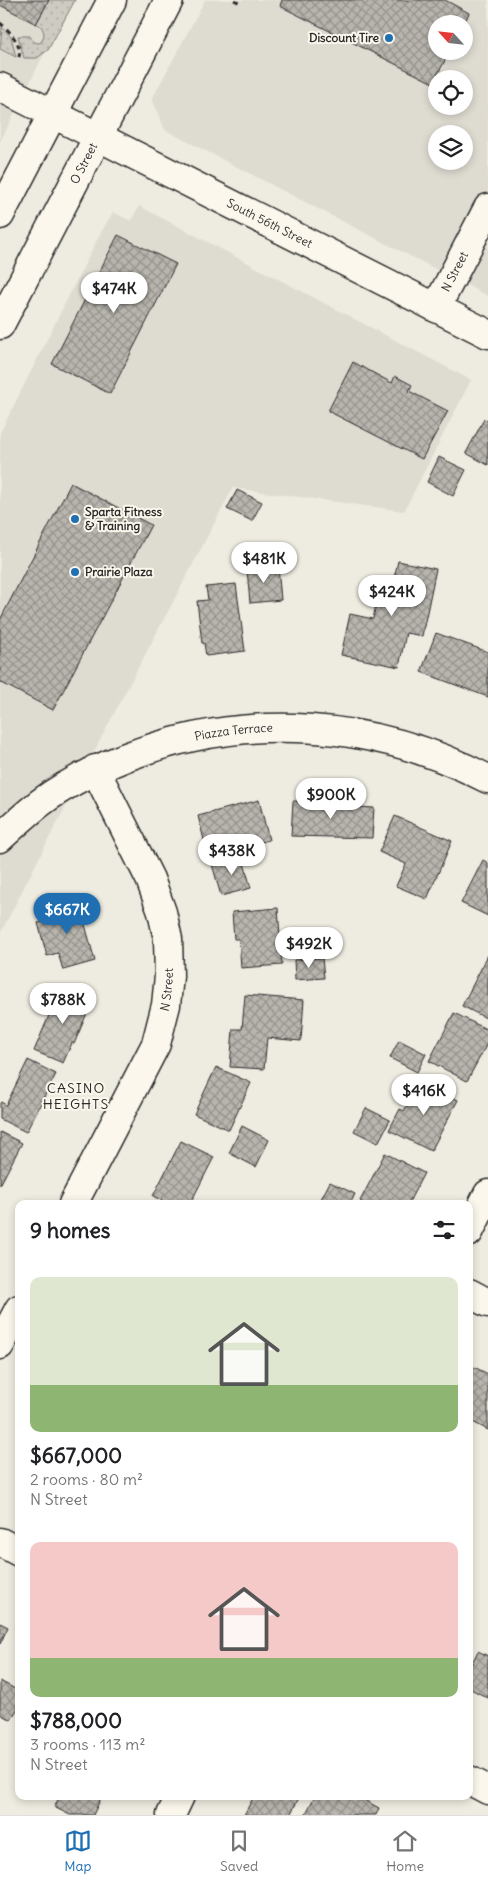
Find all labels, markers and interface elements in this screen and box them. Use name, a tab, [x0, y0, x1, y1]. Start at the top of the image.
north arrow	[428, 15, 472, 60]
map controls	[428, 15, 473, 170]
place label: Discount Tire	[309, 30, 380, 45]
marker: Discount Tire	[383, 32, 395, 44]
button: locate	[428, 70, 473, 115]
button: layers	[428, 125, 473, 170]
street label: O Street	[67, 140, 100, 186]
street label: South 56th Street	[224, 195, 315, 251]
street label: N Street	[438, 249, 471, 294]
pin: $474K	[79, 272, 149, 314]
text: $474K	[92, 278, 136, 298]
place label: Sparta Fitness & Training	[85, 504, 162, 534]
marker: Sparta Fitness & Training	[69, 513, 81, 525]
pin: $481K	[229, 542, 299, 584]
text: $481K	[242, 548, 286, 568]
place label: Prairie Plaza	[85, 564, 153, 579]
marker: Prairie Plaza	[69, 566, 81, 578]
pin: $424K	[357, 574, 427, 617]
text: $424K	[369, 581, 415, 601]
street label: Piazza Terrace	[193, 720, 273, 744]
pin: $900K	[296, 778, 366, 820]
text: $900K	[306, 784, 356, 804]
pin: $438K	[197, 834, 267, 876]
text: $438K	[209, 840, 255, 860]
pin: $667K	[32, 892, 102, 935]
text: $667K	[44, 899, 90, 919]
pin: $492K	[274, 926, 344, 969]
text: $492K	[286, 933, 332, 953]
street label: N Street	[157, 968, 176, 1013]
pin: $788K	[28, 982, 98, 1025]
text: $788K	[40, 989, 86, 1009]
pin: $416K	[389, 1074, 459, 1116]
district label: CASINO HEIGHTS	[43, 1079, 109, 1113]
text: $416K	[402, 1080, 446, 1100]
icon: filters	[430, 1216, 458, 1244]
text: 9 homes	[30, 1217, 110, 1244]
icon: home	[199, 1309, 289, 1399]
text: $667,000	[30, 1442, 122, 1469]
text: 2 rooms · 80 m²	[30, 1469, 143, 1489]
text: N Street	[30, 1489, 88, 1509]
icon: home	[199, 1574, 289, 1664]
text: $788,000	[30, 1707, 122, 1734]
text: 3 rooms · 113 m²	[30, 1734, 145, 1754]
text: N Street	[30, 1754, 88, 1774]
tab: Map	[64, 1827, 92, 1875]
tab: Saved	[220, 1827, 258, 1875]
tab: Home	[386, 1827, 424, 1875]

